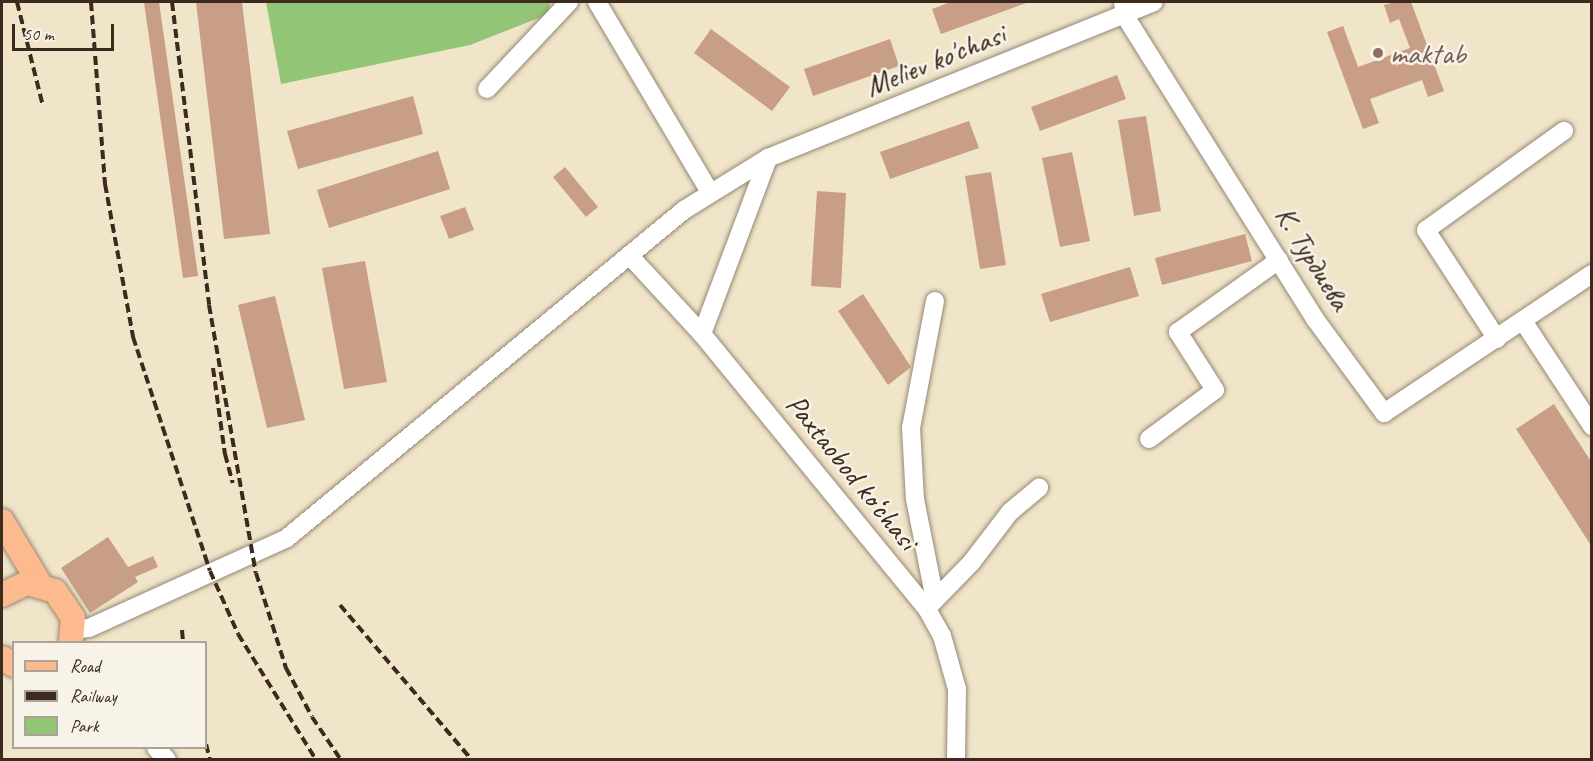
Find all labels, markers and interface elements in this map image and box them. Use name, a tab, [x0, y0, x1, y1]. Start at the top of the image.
scale bar	[15, 12, 117, 50]
street label: Meliev ko'chasi	[860, 16, 1010, 104]
text: 50 m	[23, 23, 54, 45]
place label: maktab	[1390, 35, 1466, 71]
marker: maktab	[1371, 46, 1385, 60]
street label: К. Турдиева	[1267, 199, 1359, 317]
street label: Paxtaobod ko‘chasi	[778, 387, 926, 557]
legend	[12, 641, 207, 749]
text: Road	[70, 655, 100, 677]
text: Railway	[70, 685, 117, 707]
text: Park	[70, 715, 99, 737]

